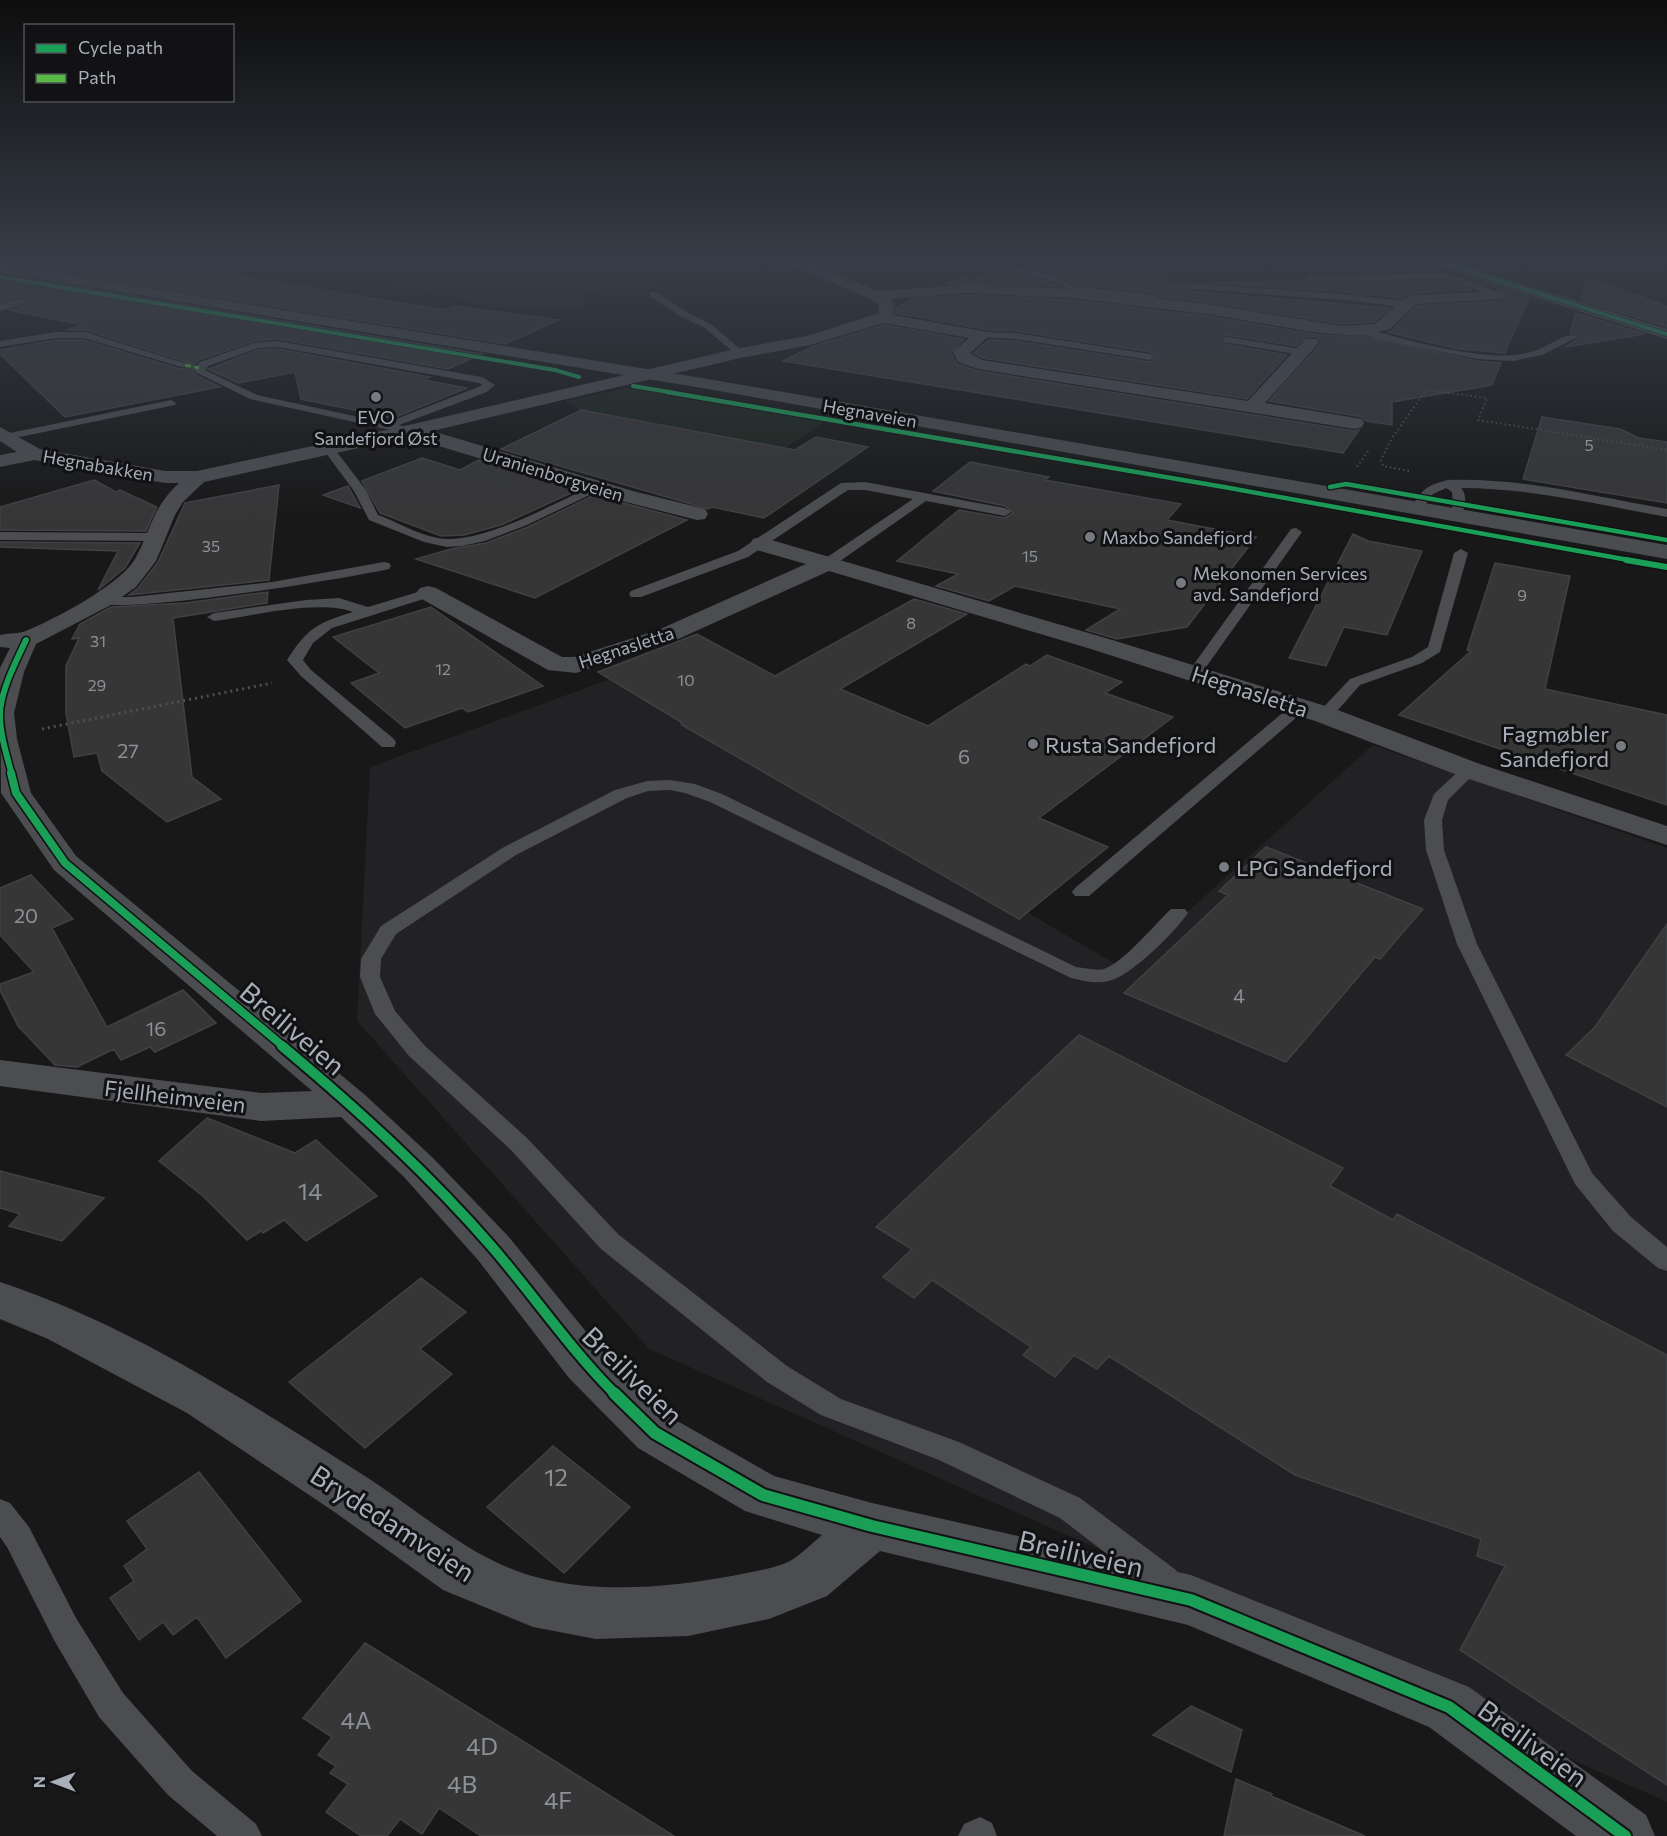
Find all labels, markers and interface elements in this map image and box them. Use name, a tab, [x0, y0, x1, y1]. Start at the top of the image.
legend	[24, 24, 234, 102]
text: Cycle path	[78, 36, 163, 58]
text: Path	[78, 66, 116, 88]
marker: EVO Sandefjord Øst	[369, 390, 383, 404]
street label: Hegnaveien	[821, 394, 919, 432]
place label: EVO Sandefjord Øst	[314, 406, 438, 449]
house number: 5	[1584, 435, 1594, 454]
street label: Uranienborgveien	[480, 442, 626, 506]
street label: Hegnabakken	[41, 444, 155, 486]
place label: Maxbo Sandefjord	[1102, 526, 1253, 548]
marker: Maxbo Sandefjord	[1083, 530, 1097, 544]
house number: 35	[202, 536, 220, 555]
house number: 15	[1022, 546, 1038, 565]
place label: Mekonomen Services avd. Sandefjord	[1193, 562, 1368, 605]
marker: Mekonomen Services avd. Sandefjord	[1174, 576, 1188, 590]
house number: 9	[1517, 585, 1527, 604]
house number: 8	[906, 613, 916, 632]
street label: Hegnasletta	[576, 621, 676, 673]
house number: 31	[90, 631, 106, 650]
house number: 12	[435, 659, 451, 678]
street label: Hegnasletta	[1188, 660, 1312, 722]
house number: 10	[677, 670, 695, 689]
house number: 29	[88, 675, 106, 694]
place label: Fagmøbler Sandefjord	[1499, 720, 1609, 772]
place label: Rusta Sandefjord	[1045, 731, 1216, 758]
marker: Rusta Sandefjord	[1026, 737, 1040, 751]
house number: 27	[117, 738, 139, 762]
marker: Fagmøbler Sandefjord	[1614, 739, 1628, 753]
house number: 6	[958, 744, 970, 768]
place label: LPG Sandefjord	[1236, 854, 1392, 881]
marker: LPG Sandefjord	[1217, 860, 1231, 874]
house number: 20	[14, 903, 38, 927]
street label: Breiliveien	[234, 975, 352, 1081]
house number: 4	[1233, 983, 1245, 1007]
house number: 16	[146, 1016, 166, 1040]
street label: Fjellheimveien	[103, 1074, 247, 1118]
house number: 14	[298, 1176, 322, 1205]
street label: Breiliveien	[576, 1319, 690, 1431]
street label: Brydedamveien	[305, 1458, 481, 1588]
house number: 12	[544, 1462, 568, 1491]
street label: Breiliveien	[1015, 1523, 1147, 1583]
street label: Breiliveien	[1472, 1692, 1594, 1794]
house number: 4A	[341, 1705, 371, 1734]
house number: 4D	[466, 1731, 498, 1760]
north arrow	[24, 1752, 84, 1812]
house number: 4B	[447, 1769, 477, 1798]
text: N	[29, 1776, 48, 1788]
house number: 4F	[544, 1785, 572, 1814]

